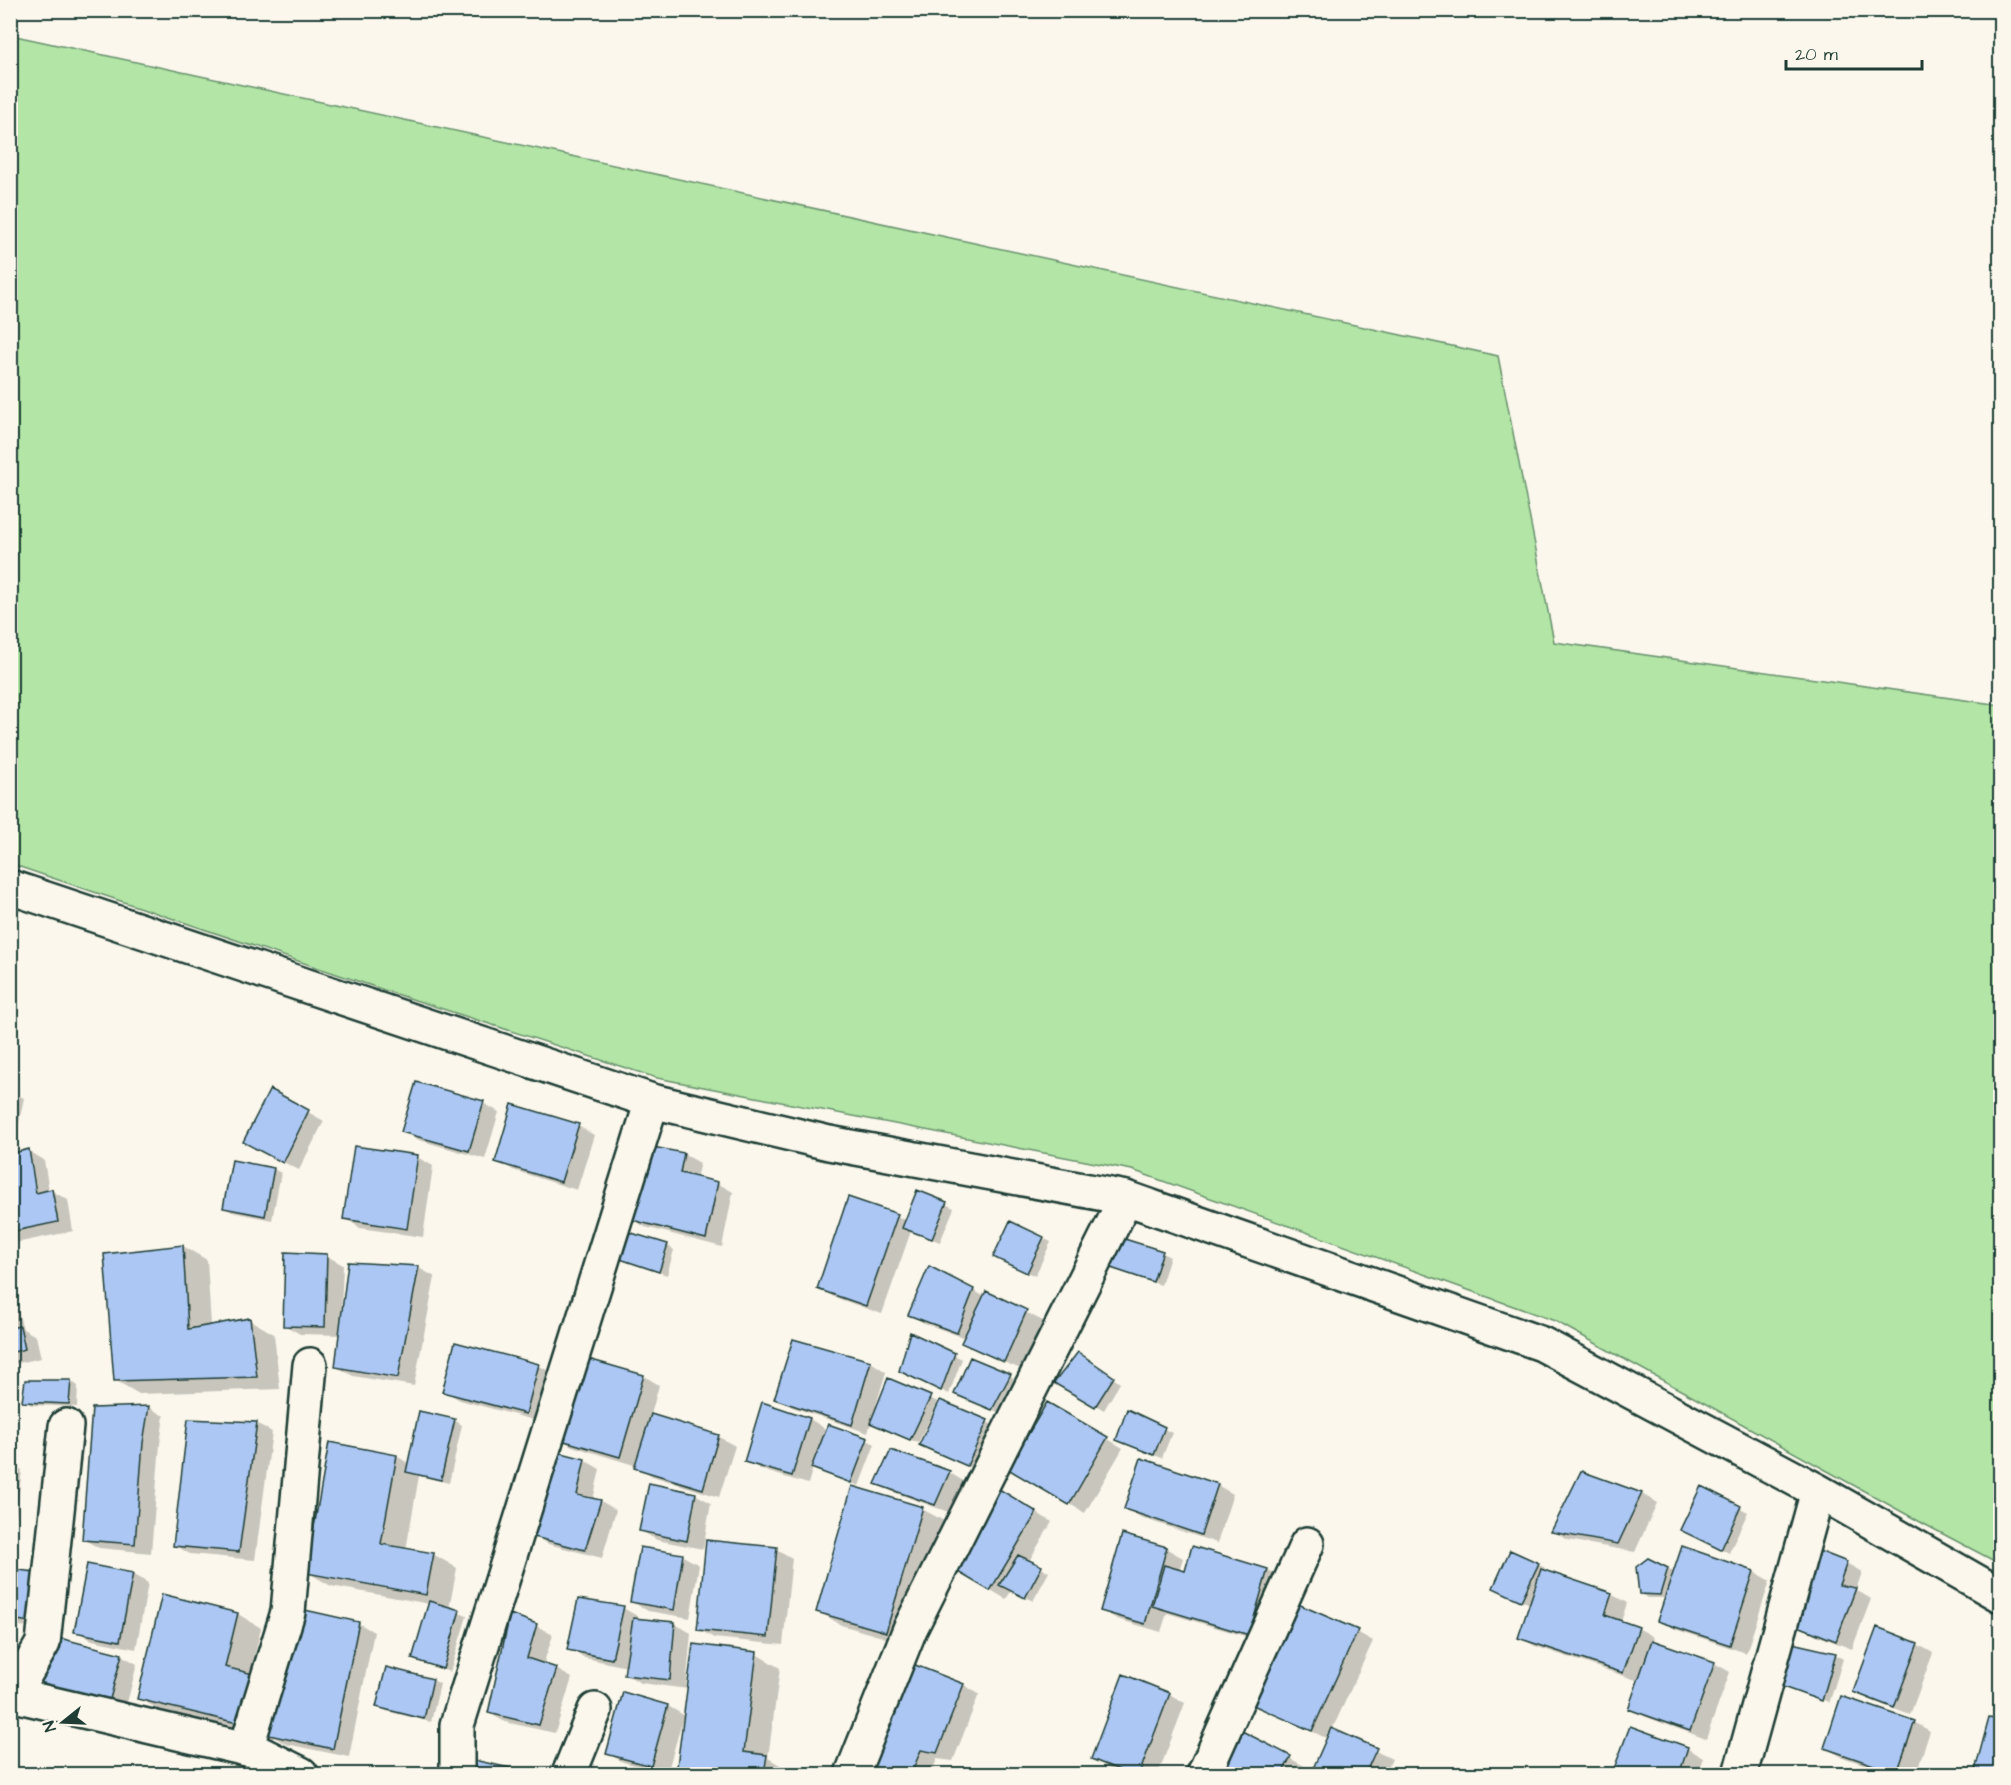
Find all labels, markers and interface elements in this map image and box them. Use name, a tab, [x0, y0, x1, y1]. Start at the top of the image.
scale bar	[1786, 33, 1922, 71]
text: 20 m	[1795, 42, 1838, 67]
north arrow	[33, 1692, 93, 1752]
text: N	[38, 1718, 62, 1734]

